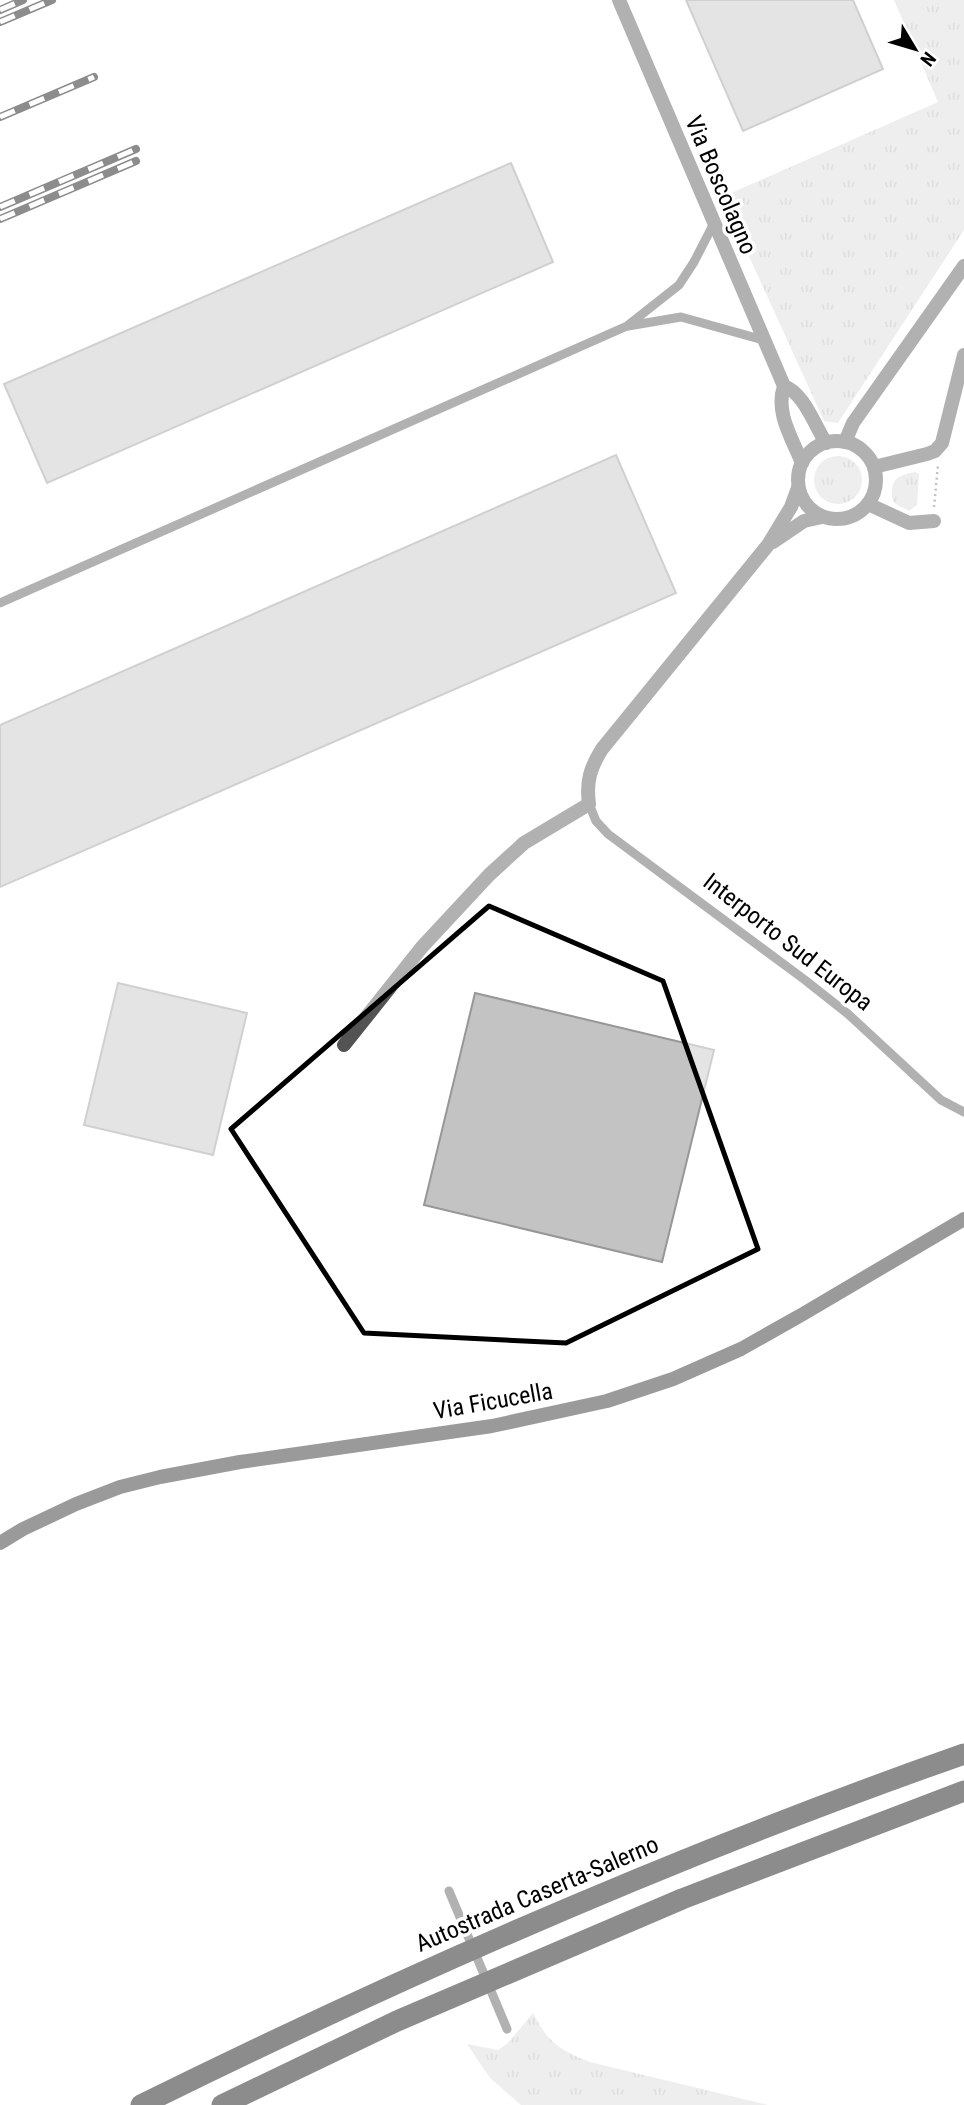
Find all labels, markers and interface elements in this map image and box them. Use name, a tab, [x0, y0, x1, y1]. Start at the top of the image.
north arrow	[880, 14, 950, 84]
text: N	[915, 47, 941, 71]
street label: Via Boscolagno	[679, 112, 763, 258]
street label: Interporto Sud Europa	[698, 867, 878, 1017]
street label: Via Ficucella	[431, 1377, 555, 1425]
street label: Autostrada Caserta-Salerno	[411, 1830, 663, 1958]

